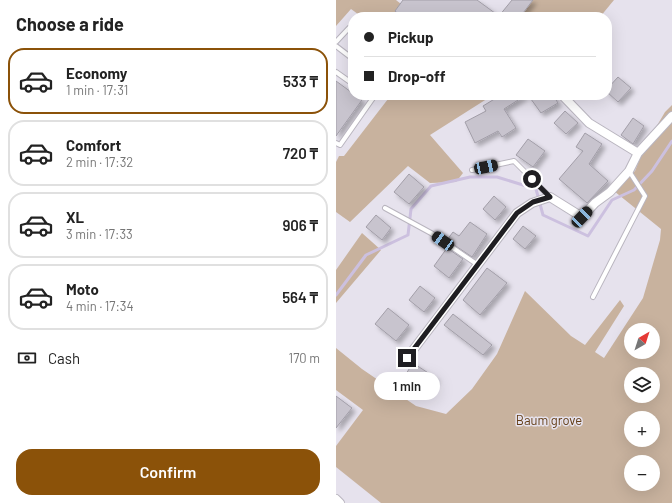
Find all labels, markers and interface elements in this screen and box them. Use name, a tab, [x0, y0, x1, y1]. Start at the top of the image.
text: Choose a ride	[16, 13, 124, 35]
text: Pickup	[388, 28, 434, 46]
icon: car	[18, 63, 54, 99]
text: Economy	[66, 64, 127, 82]
text: Drop-off	[388, 67, 446, 85]
text: 533 ₸	[283, 72, 318, 90]
text: 1 min · 17:31	[66, 82, 128, 98]
icon: car	[18, 135, 54, 171]
text: Comfort	[66, 136, 121, 154]
text: 720 ₸	[283, 144, 318, 162]
text: 2 min · 17:32	[66, 154, 133, 170]
car	[473, 159, 499, 175]
route start	[523, 170, 541, 188]
car	[569, 204, 595, 230]
icon: car	[18, 207, 54, 243]
text: XL	[66, 208, 84, 226]
text: 906 ₸	[282, 216, 318, 234]
text: 3 min · 17:33	[66, 226, 133, 242]
car	[430, 229, 456, 253]
icon: car	[18, 279, 54, 315]
text: Moto	[66, 280, 99, 298]
text: 564 ₸	[282, 288, 318, 306]
text: 4 min · 17:34	[66, 298, 134, 314]
north arrow	[624, 323, 660, 359]
map controls	[624, 323, 660, 491]
icon: cash	[16, 347, 38, 369]
text: Cash	[48, 349, 80, 367]
route end	[398, 349, 416, 367]
text: 170 m	[289, 350, 320, 366]
button: layers	[624, 367, 660, 403]
callout: 1 min	[374, 372, 440, 400]
text: 1 min	[393, 378, 421, 394]
button: +	[624, 411, 660, 447]
park label: Baum grove	[516, 412, 582, 428]
button: Confirm	[16, 449, 320, 495]
button: −	[624, 455, 660, 491]

